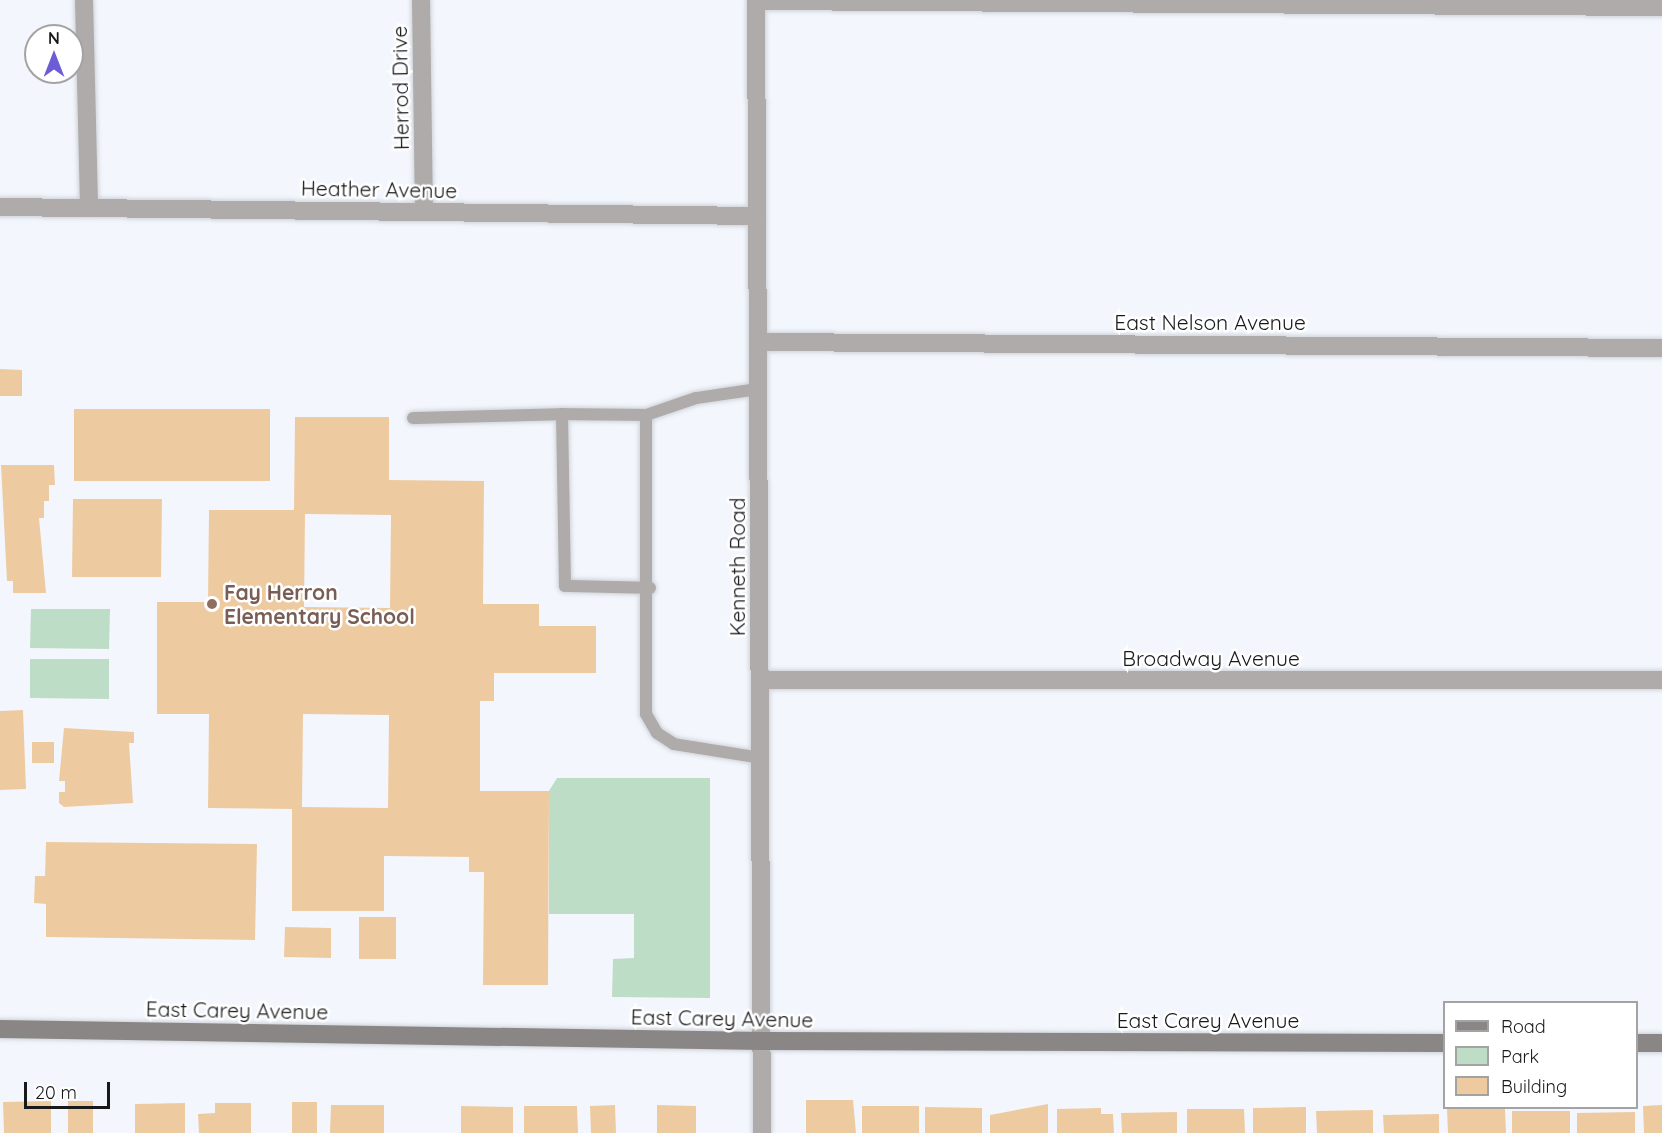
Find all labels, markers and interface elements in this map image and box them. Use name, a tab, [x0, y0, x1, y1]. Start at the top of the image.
north arrow	[24, 24, 84, 84]
street label: Herrod Drive	[386, 26, 414, 150]
text: N	[48, 28, 60, 48]
street label: Heather Avenue	[301, 175, 457, 203]
street label: East Nelson Avenue	[1114, 309, 1306, 335]
street label: Kenneth Road	[724, 498, 750, 636]
place label: Fay Herron Elementary School	[224, 579, 415, 629]
marker: Fay Herron Elementary School	[205, 597, 219, 611]
street label: Broadway Avenue	[1122, 645, 1300, 671]
street label: East Carey Avenue	[145, 996, 329, 1024]
legend	[1443, 1001, 1638, 1109]
street label: East Carey Avenue	[630, 1004, 814, 1032]
street label: East Carey Avenue	[1117, 1007, 1299, 1033]
text: Road	[1501, 1015, 1546, 1038]
text: Park	[1501, 1045, 1539, 1068]
scale bar	[27, 1070, 112, 1108]
text: Building	[1501, 1075, 1567, 1098]
text: 20 m	[35, 1081, 77, 1104]

